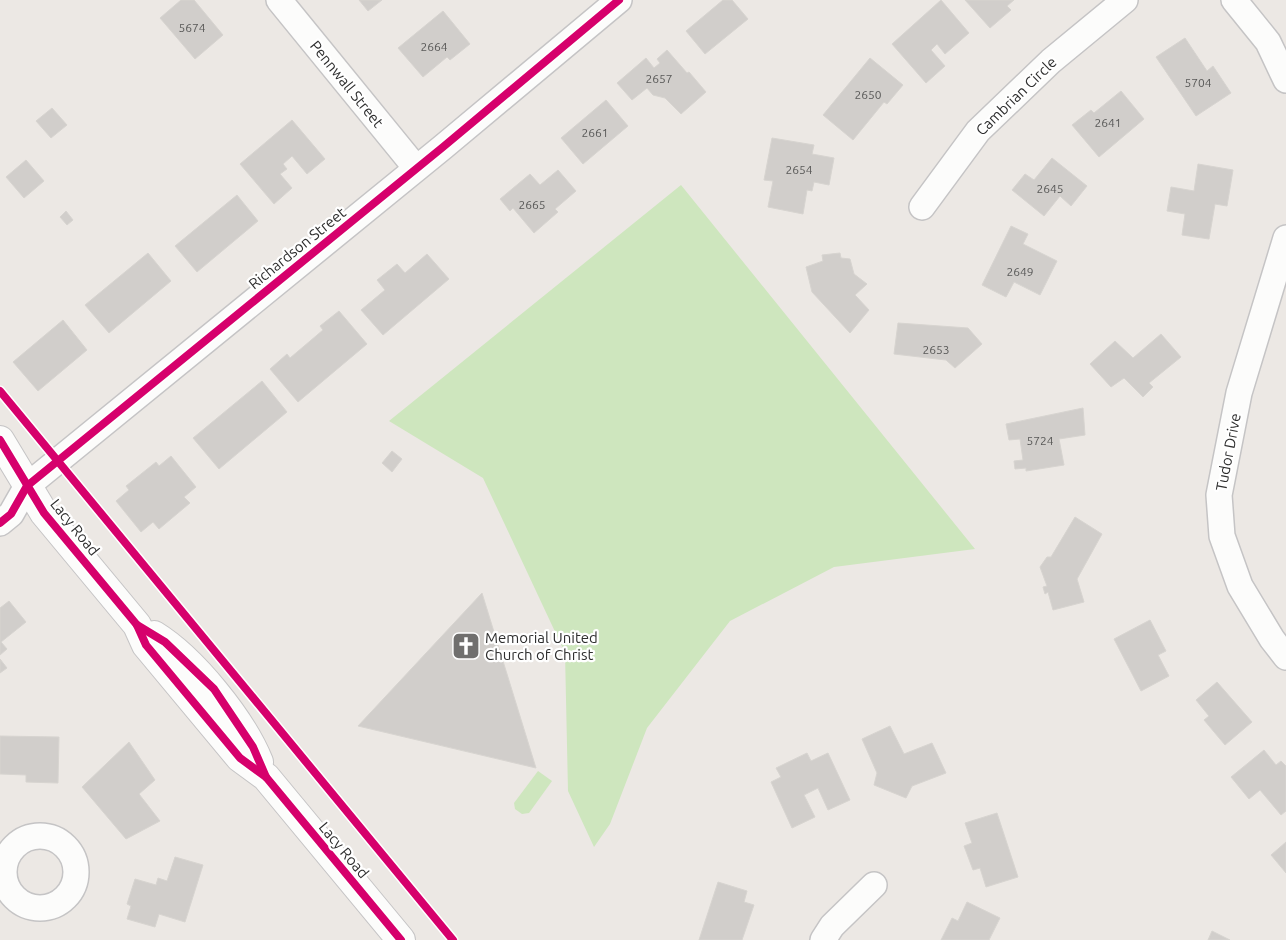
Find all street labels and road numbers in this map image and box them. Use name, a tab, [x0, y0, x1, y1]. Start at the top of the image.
street label: Pennwall Street	[307, 37, 387, 131]
street label: Cambrian Circle	[972, 53, 1060, 139]
street label: Richardson Street	[245, 204, 349, 292]
street label: Tudor Drive	[1212, 412, 1244, 492]
street label: Lacy Road	[47, 495, 103, 559]
street label: Lacy Road	[316, 819, 372, 881]

